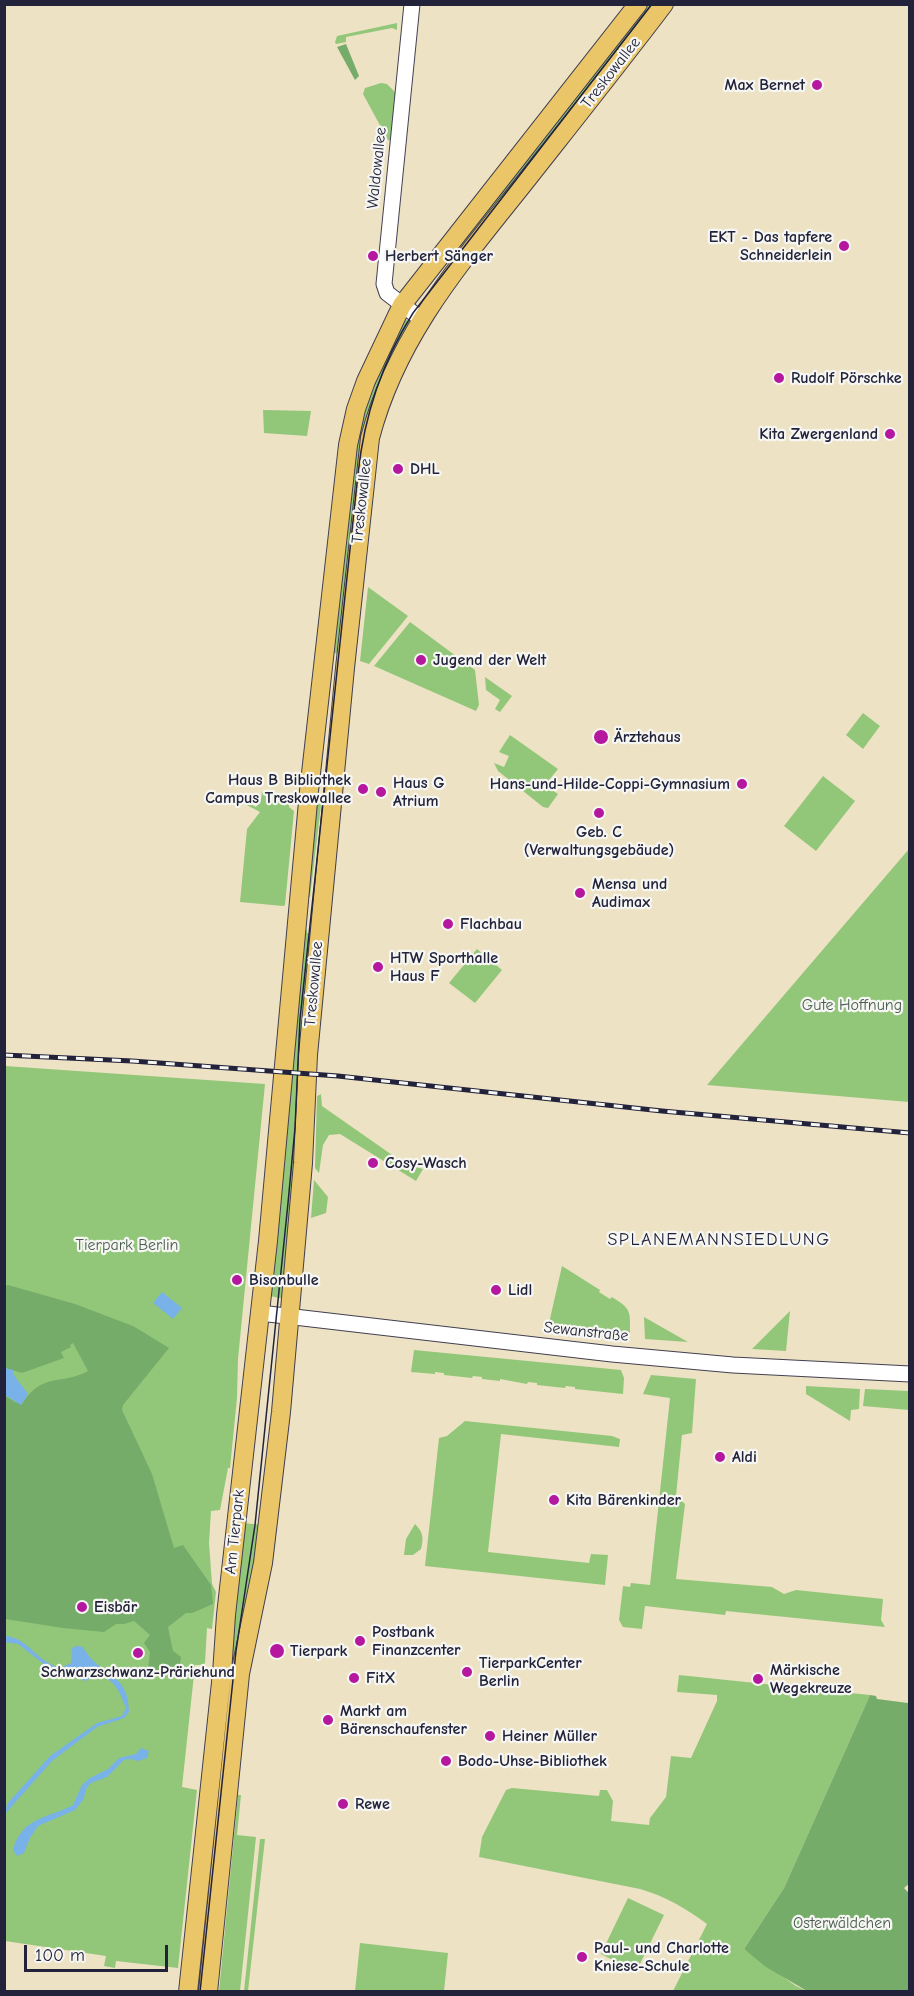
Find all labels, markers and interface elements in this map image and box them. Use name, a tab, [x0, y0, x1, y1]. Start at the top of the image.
street label: Treskowallee	[577, 33, 645, 113]
place label: Max Bernet	[725, 75, 805, 95]
marker: Max Bernet	[810, 78, 824, 92]
street label: Waldowallee	[363, 126, 391, 210]
place label: EKT - Das tapfere Schneiderlein	[709, 227, 832, 265]
marker: EKT - Das tapfere Schneiderlein	[837, 239, 851, 253]
place label: Herbert Sänger	[385, 246, 493, 266]
marker: Herbert Sänger	[366, 249, 380, 263]
place label: Rudolf Pörschke	[791, 368, 902, 388]
marker: Rudolf Pörschke	[772, 371, 786, 385]
place label: Kita Zwergenland	[759, 424, 878, 444]
marker: Kita Zwergenland	[883, 427, 897, 441]
street label: Treskowallee	[348, 458, 376, 544]
place label: DHL	[410, 459, 440, 479]
marker: DHL	[391, 462, 405, 476]
place label: Jugend der Welt	[433, 650, 546, 670]
marker: Jugend der Welt	[414, 653, 428, 667]
place label: Ärztehaus	[614, 727, 681, 747]
marker: Ärztehaus	[592, 728, 610, 746]
place label: Haus B Bibliothek Campus Treskowallee	[205, 770, 351, 808]
place label: Haus G Atrium	[393, 773, 445, 811]
place label: Hans-und-Hilde-Coppi-Gymnasium	[490, 774, 730, 794]
marker: Hans-und-Hilde-Coppi-Gymnasium	[735, 777, 749, 791]
marker: Haus B Bibliothek Campus Treskowallee	[356, 782, 370, 796]
marker: Haus G Atrium	[374, 785, 388, 799]
marker: Geb. C (Verwaltungsgebäude)	[592, 806, 606, 820]
place label: Geb. C (Verwaltungsgebäude)	[524, 822, 674, 860]
place label: Mensa und Audimax	[592, 874, 667, 912]
marker: Mensa und Audimax	[573, 886, 587, 900]
place label: Flachbau	[460, 914, 522, 934]
marker: Flachbau	[441, 917, 455, 931]
street label: Treskowallee	[301, 941, 327, 1027]
place label: HTW Sporthalle Haus F	[390, 948, 498, 986]
marker: HTW Sporthalle Haus F	[371, 960, 385, 974]
park label: Gute Hoffnung	[802, 995, 902, 1015]
place label: Cosy-Wasch	[385, 1153, 467, 1173]
marker: Cosy-Wasch	[366, 1156, 380, 1170]
district label: SPLANEMANNSIEDLUNG	[607, 1229, 831, 1251]
park label: Tierpark Berlin	[76, 1235, 178, 1255]
place label: Bisonbulle	[249, 1270, 319, 1290]
marker: Bisonbulle	[230, 1273, 244, 1287]
place label: Lidl	[508, 1280, 532, 1300]
marker: Lidl	[489, 1283, 503, 1297]
street label: Sewanstraße	[543, 1318, 629, 1346]
place label: Aldi	[732, 1447, 757, 1467]
marker: Aldi	[713, 1450, 727, 1464]
street label: Am Tierpark	[221, 1489, 249, 1575]
place label: Kita Bärenkinder	[566, 1490, 681, 1510]
marker: Kita Bärenkinder	[547, 1493, 561, 1507]
place label: Eisbär	[94, 1597, 137, 1617]
marker: Eisbär	[75, 1600, 89, 1614]
place label: Postbank Finanzcenter	[372, 1622, 460, 1660]
marker: Postbank Finanzcenter	[353, 1634, 367, 1648]
place label: Tierpark	[290, 1641, 347, 1661]
marker: Tierpark	[268, 1642, 286, 1660]
marker: Schwarzschwanz-Präriehund	[131, 1646, 145, 1660]
place label: TierparkCenter Berlin	[479, 1653, 582, 1691]
place label: Märkische Wegekreuze	[770, 1660, 852, 1698]
place label: Schwarzschwanz-Präriehund	[41, 1662, 235, 1682]
marker: TierparkCenter Berlin	[460, 1665, 474, 1679]
place label: FitX	[366, 1668, 396, 1688]
marker: FitX	[347, 1671, 361, 1685]
marker: Märkische Wegekreuze	[751, 1672, 765, 1686]
place label: Markt am Bärenschaufenster	[340, 1701, 467, 1739]
marker: Markt am Bärenschaufenster	[321, 1713, 335, 1727]
place label: Heiner Müller	[502, 1726, 597, 1746]
marker: Heiner Müller	[483, 1729, 497, 1743]
place label: Bodo-Uhse-Bibliothek	[458, 1751, 607, 1771]
marker: Bodo-Uhse-Bibliothek	[439, 1754, 453, 1768]
place label: Rewe	[355, 1794, 390, 1814]
marker: Rewe	[336, 1797, 350, 1811]
park label: Osterwäldchen	[793, 1913, 891, 1933]
scale bar	[27, 1933, 171, 1971]
place label: Paul- und Charlotte Kniese-Schule	[594, 1938, 729, 1976]
text: 100 m	[35, 1945, 85, 1966]
marker: Paul- und Charlotte Kniese-Schule	[575, 1950, 589, 1964]

